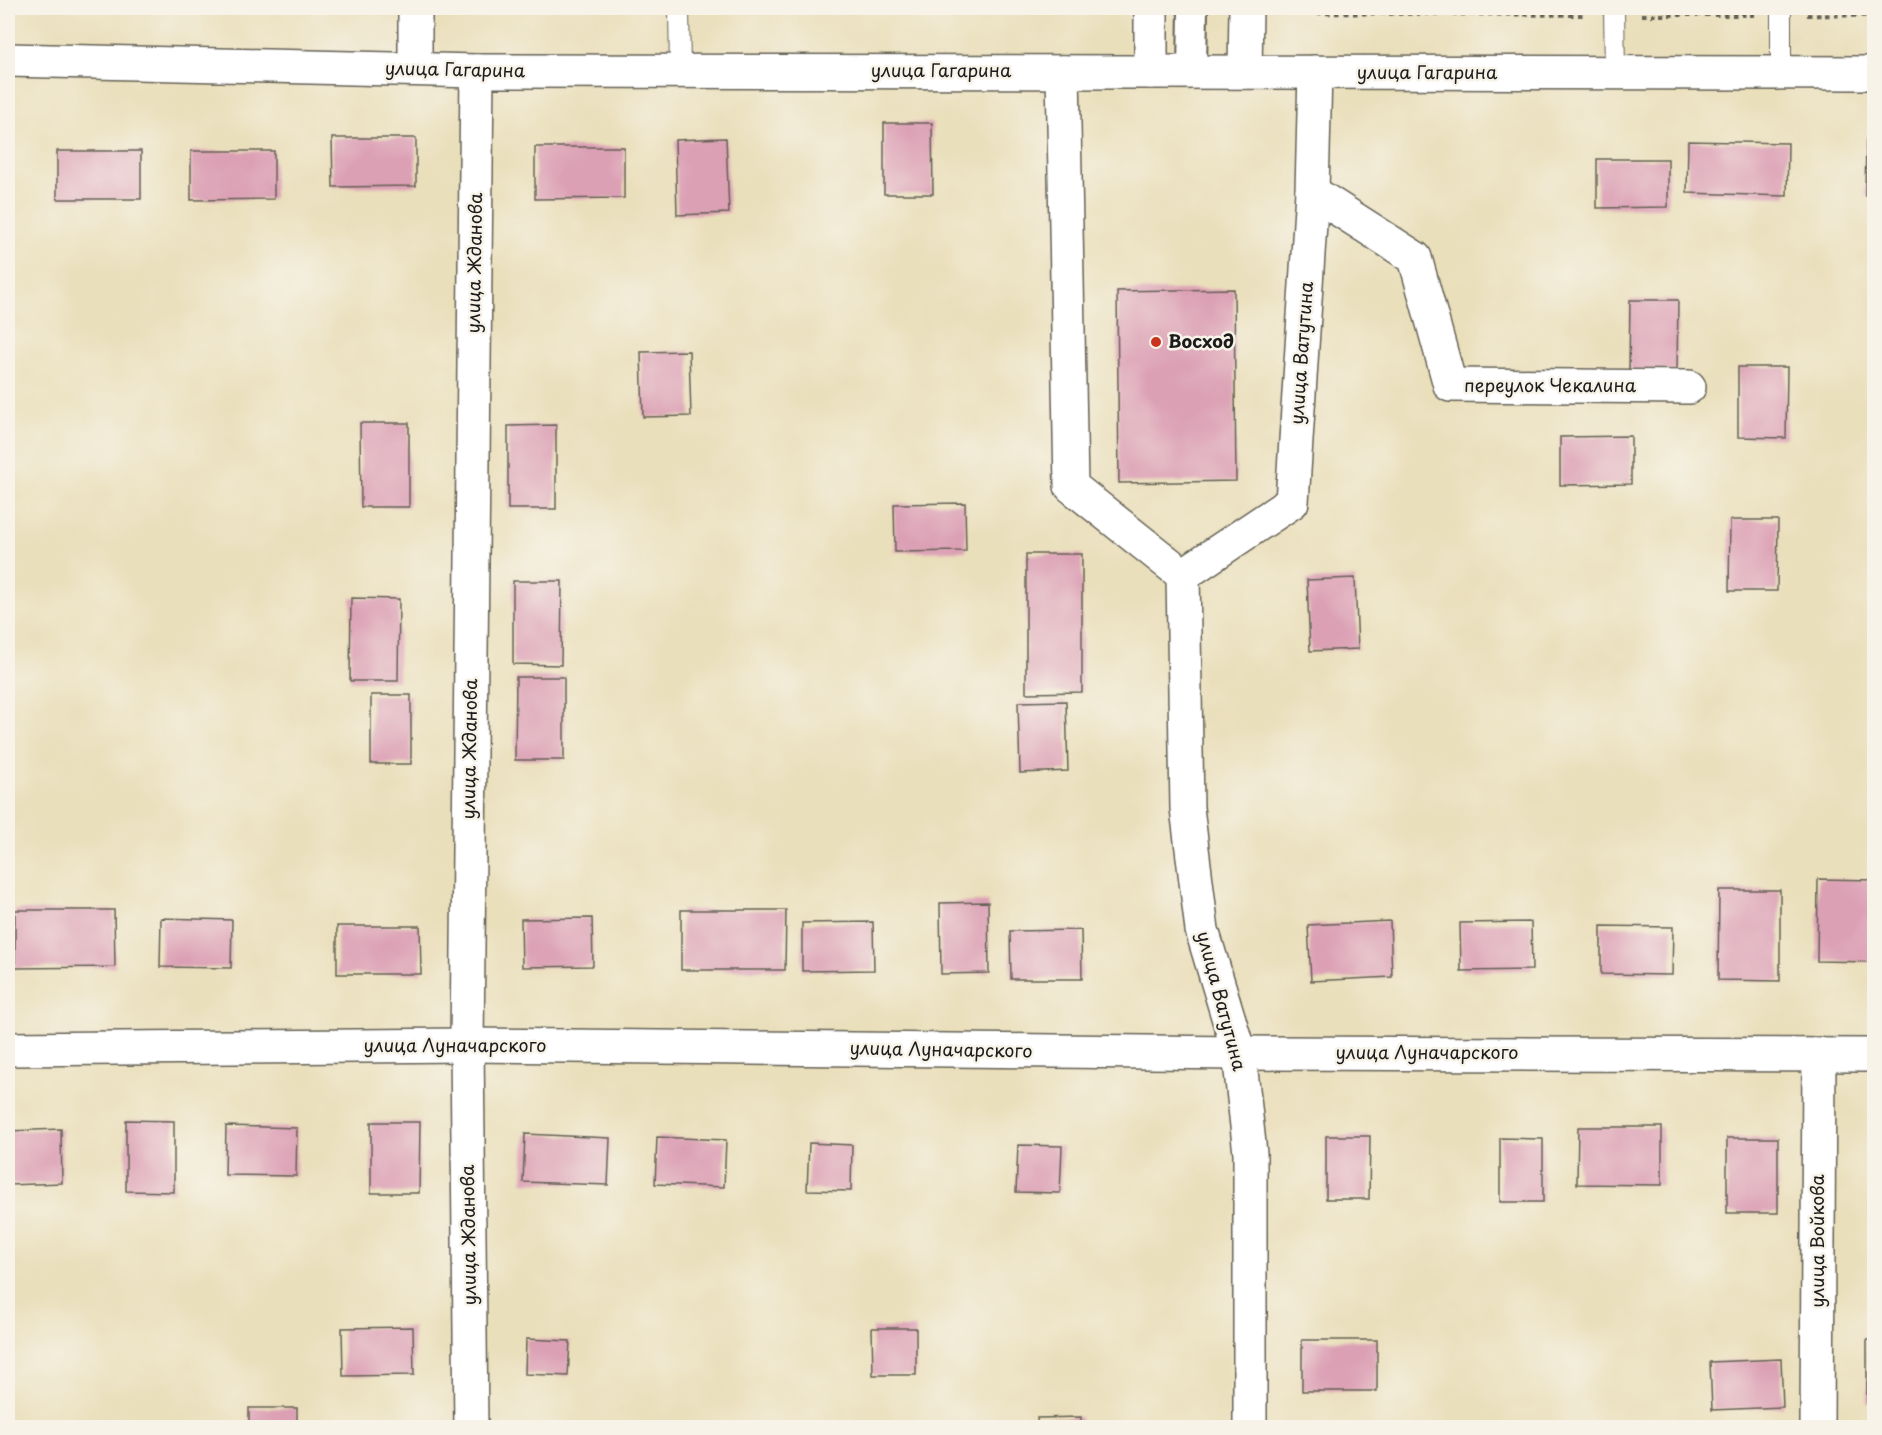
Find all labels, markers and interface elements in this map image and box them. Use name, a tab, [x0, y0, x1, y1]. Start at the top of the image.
street label: улица Гагарина	[385, 54, 526, 83]
street label: улица Гагарина	[871, 56, 1012, 83]
street label: улица Гагарина	[1357, 58, 1498, 85]
street label: улица Жданова	[459, 192, 488, 334]
street label: улица Ватутина	[1282, 280, 1319, 425]
place label: Восход	[1168, 327, 1234, 354]
marker: Восход	[1149, 335, 1163, 349]
street label: переулок Чекалина	[1464, 371, 1637, 398]
street label: улица Жданова	[454, 678, 483, 820]
street label: улица Ватутина	[1191, 928, 1254, 1074]
street label: улица Луначарского	[363, 1031, 547, 1058]
street label: улица Луначарского	[849, 1033, 1033, 1064]
street label: улица Луначарского	[1335, 1038, 1519, 1065]
street label: улица Жданова	[453, 1164, 482, 1306]
street label: улица Войкова	[1803, 1173, 1830, 1308]

